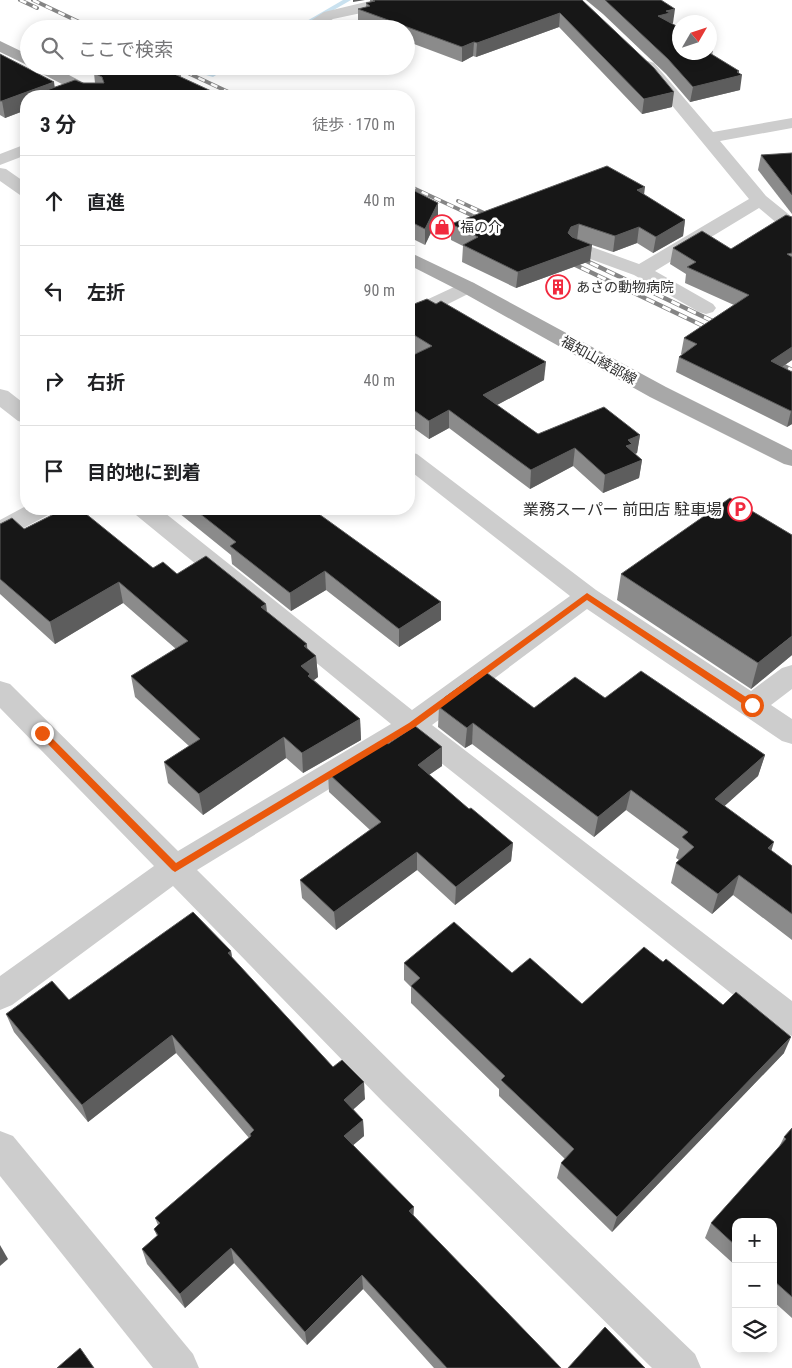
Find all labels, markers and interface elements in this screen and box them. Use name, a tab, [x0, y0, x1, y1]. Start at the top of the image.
north arrow	[672, 15, 717, 60]
search box	[20, 20, 415, 75]
icon: search	[38, 34, 66, 62]
text: ここで検索	[78, 38, 173, 61]
text: 3 分	[40, 113, 76, 137]
text: 徒歩 · 170 m	[312, 115, 395, 134]
icon: ahead	[40, 187, 68, 215]
text: 直進	[87, 191, 125, 214]
text: 40 m	[363, 191, 395, 210]
shop icon: 福の介	[429, 214, 455, 240]
place label: 福の介	[460, 219, 502, 235]
building icon: あさの動物病院	[545, 274, 571, 300]
icon: left	[40, 277, 68, 305]
place label: あさの動物病院	[576, 279, 674, 295]
text: 左折	[87, 281, 125, 304]
text: 90 m	[363, 281, 395, 300]
street label: 福知山綾部線	[558, 333, 640, 387]
icon: right	[40, 367, 68, 395]
text: 右折	[87, 371, 125, 394]
text: 40 m	[363, 371, 395, 390]
icon: arrive	[40, 457, 68, 485]
text: 目的地に到着	[87, 461, 201, 484]
parking icon: 業務スーパー 前田店 駐車場	[727, 496, 753, 522]
place label: 業務スーパー 前田店 駐車場	[523, 500, 722, 519]
route start	[741, 694, 764, 717]
route end	[31, 722, 54, 745]
map controls	[732, 1218, 777, 1353]
button: +	[732, 1218, 777, 1263]
button: −	[732, 1263, 777, 1308]
button: layers	[732, 1308, 777, 1353]

